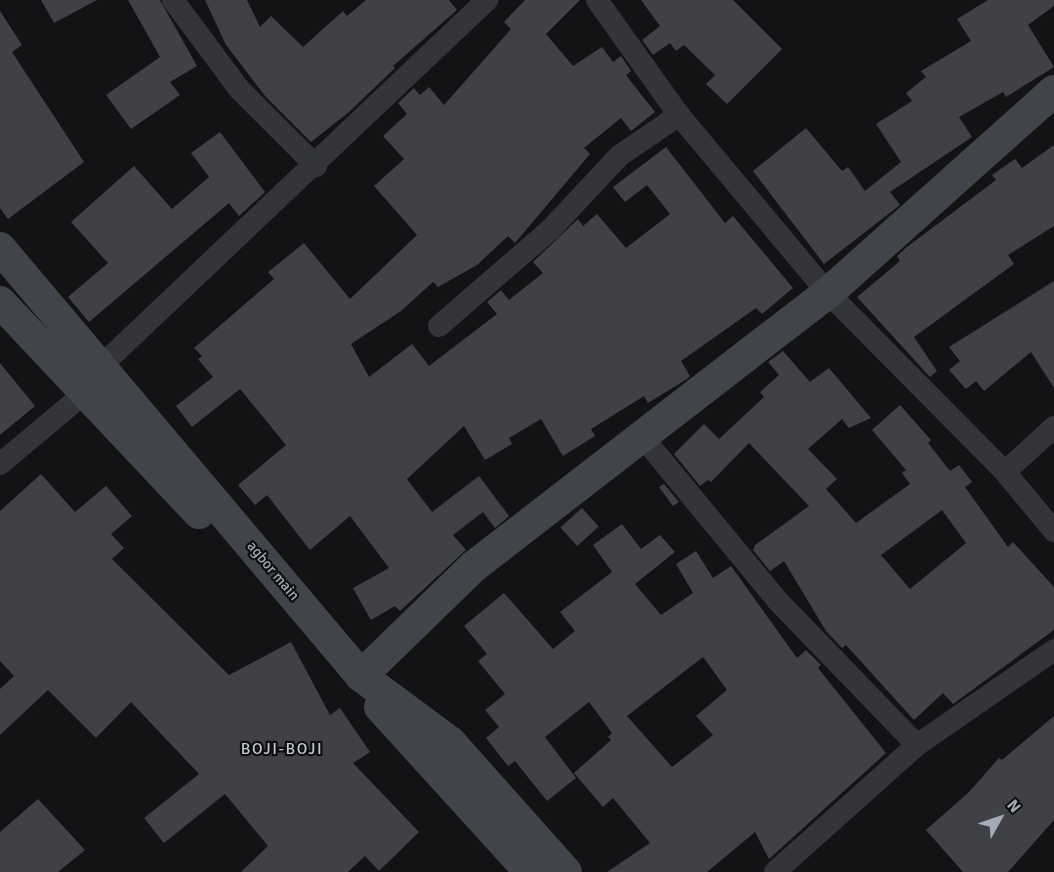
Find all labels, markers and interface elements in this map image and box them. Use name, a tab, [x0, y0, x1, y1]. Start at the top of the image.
street label: agbor main	[243, 538, 303, 604]
district label: BOJI-BOJI	[241, 739, 323, 759]
north arrow	[970, 788, 1030, 848]
text: N	[1003, 796, 1025, 817]

